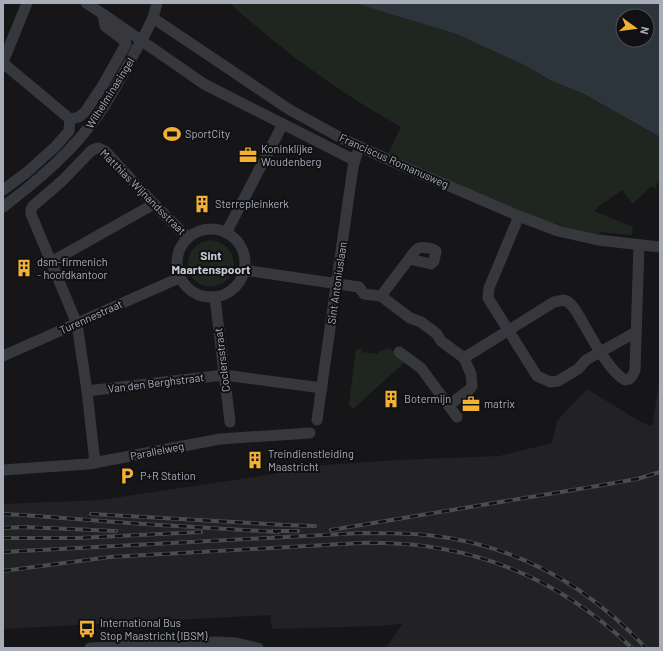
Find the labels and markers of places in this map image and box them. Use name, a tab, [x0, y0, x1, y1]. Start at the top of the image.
sports icon: SportCity	[162, 124, 182, 144]
place label: SportCity	[185, 127, 230, 140]
place label: Koninklijke Woudenberg	[261, 142, 321, 168]
office icon: Koninklijke Woudenberg	[238, 145, 258, 165]
building icon: Sterrepleinkerk	[192, 194, 212, 214]
place label: Sterrepleinkerk	[215, 197, 289, 210]
place label: dsm-firmenich - hoofdkantoor	[37, 255, 108, 281]
building icon: dsm-firmenich - hoofdkantoor	[14, 258, 34, 278]
building icon: Botermijn	[381, 389, 401, 409]
place label: Botermijn	[404, 392, 451, 405]
office icon: matrix	[461, 394, 481, 414]
place label: matrix	[484, 397, 515, 410]
place label: Treindienstleiding Maastricht	[268, 447, 354, 473]
building icon: Treindienstleiding Maastricht	[245, 450, 265, 470]
parking icon: P+R Station	[117, 466, 137, 486]
place label: P+R Station	[140, 469, 196, 482]
place label: International Bus Stop Maastricht (IBSM)	[100, 616, 207, 642]
bus stop icon: International Bus Stop Maastricht (IBSM)	[77, 619, 97, 639]

